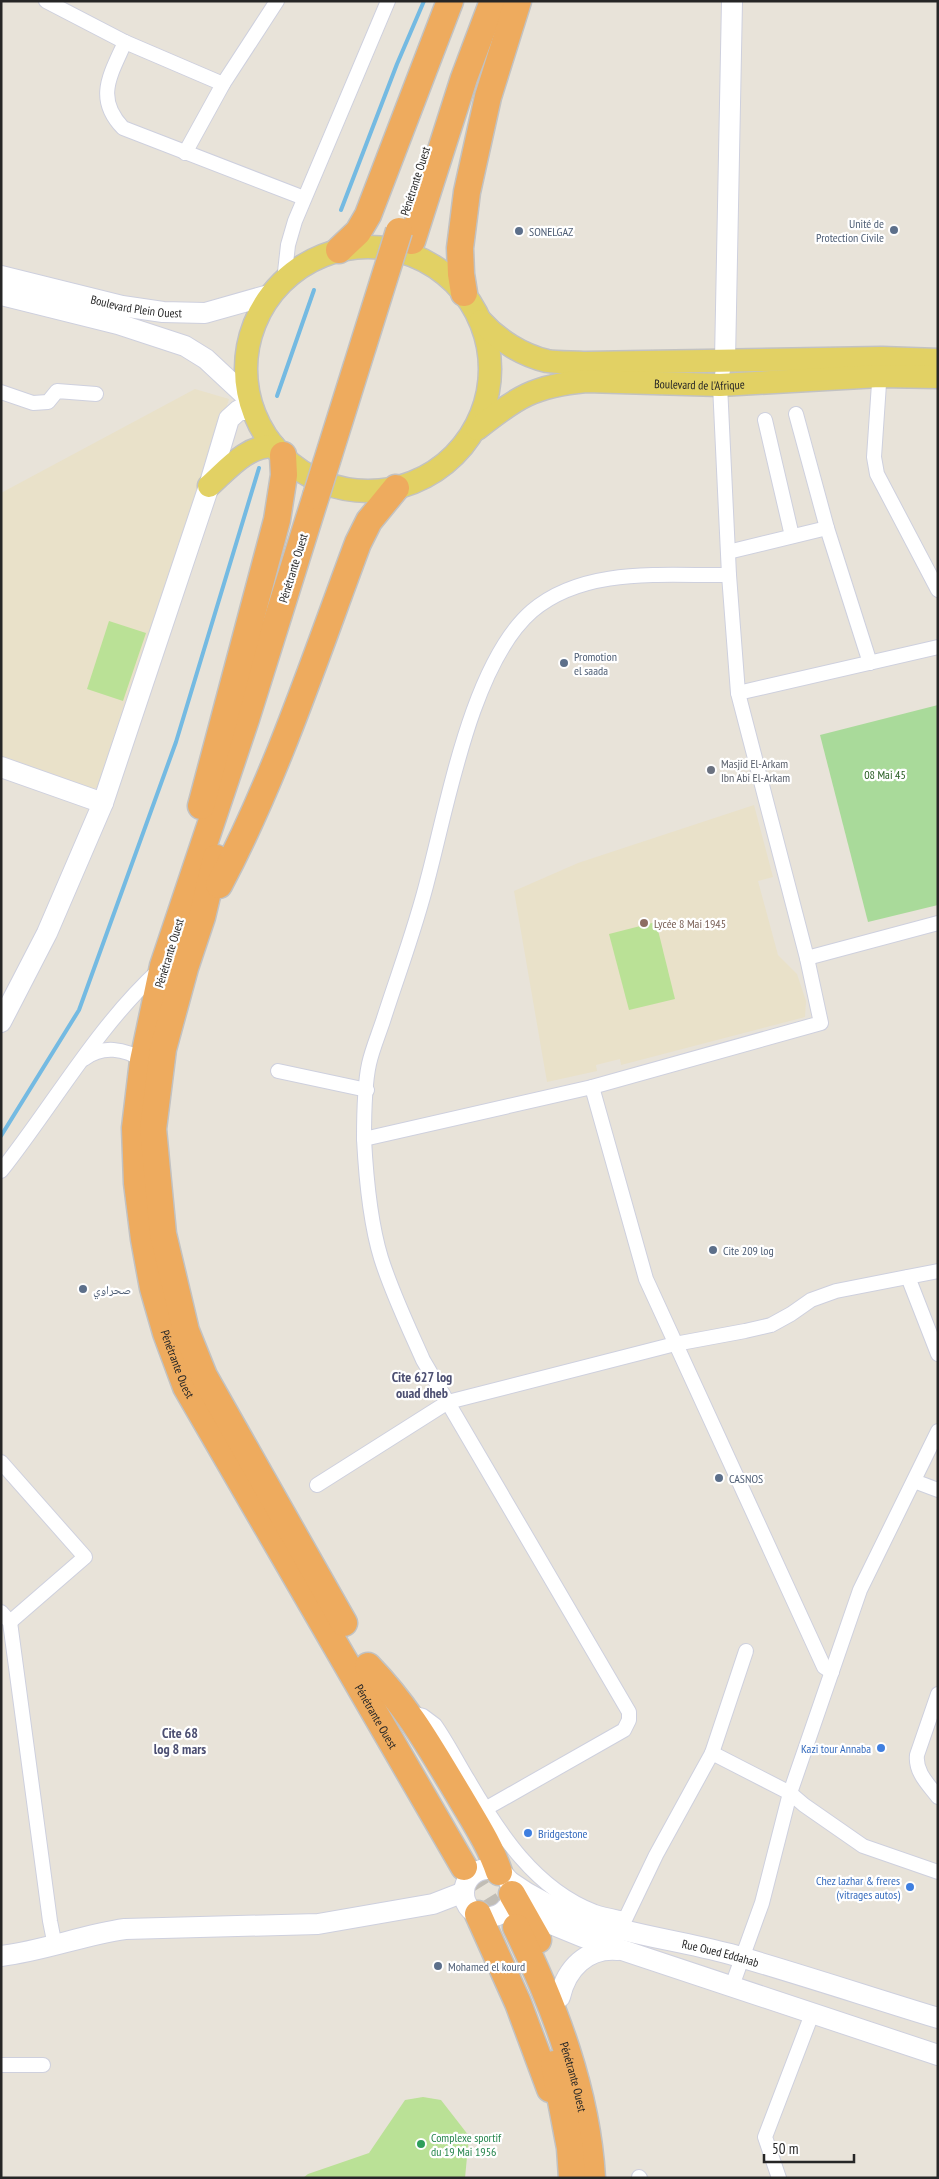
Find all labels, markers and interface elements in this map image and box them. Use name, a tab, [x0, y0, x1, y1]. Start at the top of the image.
street label: Pénétrante Ouest	[397, 144, 433, 217]
place label: Unité de Protection Civile	[816, 216, 884, 245]
place label: SONELGAZ	[529, 224, 573, 239]
marker: Unité de Protection Civile	[888, 224, 900, 236]
marker: SONELGAZ	[513, 225, 525, 237]
street label: Boulevard Plein Ouest	[90, 291, 183, 320]
street label: Boulevard de l'Afrique	[654, 376, 745, 393]
street label: Pénétrante Ouest	[275, 531, 311, 604]
place label: Promotion el saada	[574, 649, 617, 678]
marker: Promotion el saada	[558, 657, 570, 669]
place label: Masjid El-Arkam Ibn Abi El-Arkam	[721, 756, 790, 785]
marker: Masjid El-Arkam Ibn Abi El-Arkam	[705, 764, 717, 776]
park label: 08 Mai 45	[864, 767, 906, 782]
street label: Pénétrante Ouest	[151, 916, 187, 989]
place label: Lycée 8 Mai 1945	[654, 916, 726, 931]
marker: Lycée 8 Mai 1945	[638, 917, 650, 929]
place label: Cite 209 log	[723, 1243, 774, 1258]
marker: Cite 209 log	[707, 1244, 719, 1256]
place label: صحراوي	[93, 1282, 131, 1300]
marker: صحراوي	[77, 1283, 89, 1295]
street label: Pénétrante Ouest	[158, 1328, 199, 1401]
district label: Cite 627 log ouad dheb	[392, 1368, 452, 1402]
place label: CASNOS	[729, 1471, 763, 1486]
marker: CASNOS	[713, 1472, 725, 1484]
street label: Pénétrante Ouest	[352, 1681, 402, 1752]
district label: Cite 68 log 8 mars	[154, 1724, 206, 1758]
place label: Kazi tour Annaba	[801, 1741, 871, 1756]
marker: Kazi tour Annaba	[875, 1742, 887, 1754]
place label: Bridgestone	[538, 1826, 588, 1841]
marker: Bridgestone	[522, 1827, 534, 1839]
place label: Chez lazhar & freres (vitrages autos)	[816, 1873, 900, 1902]
marker: Chez lazhar & freres (vitrages autos)	[904, 1881, 916, 1893]
street label: Rue Oued Eddahab	[681, 1936, 761, 1970]
place label: Mohamed el kourd	[448, 1959, 525, 1974]
marker: Mohamed el kourd	[432, 1960, 444, 1972]
street label: Pénétrante Ouest	[557, 2040, 591, 2114]
place label: Complexe sportif du 19 Mai 1956	[431, 2130, 502, 2159]
scale bar	[764, 2132, 854, 2164]
marker: Complexe sportif du 19 Mai 1956	[415, 2138, 427, 2150]
text: 50 m	[772, 2139, 798, 2158]

